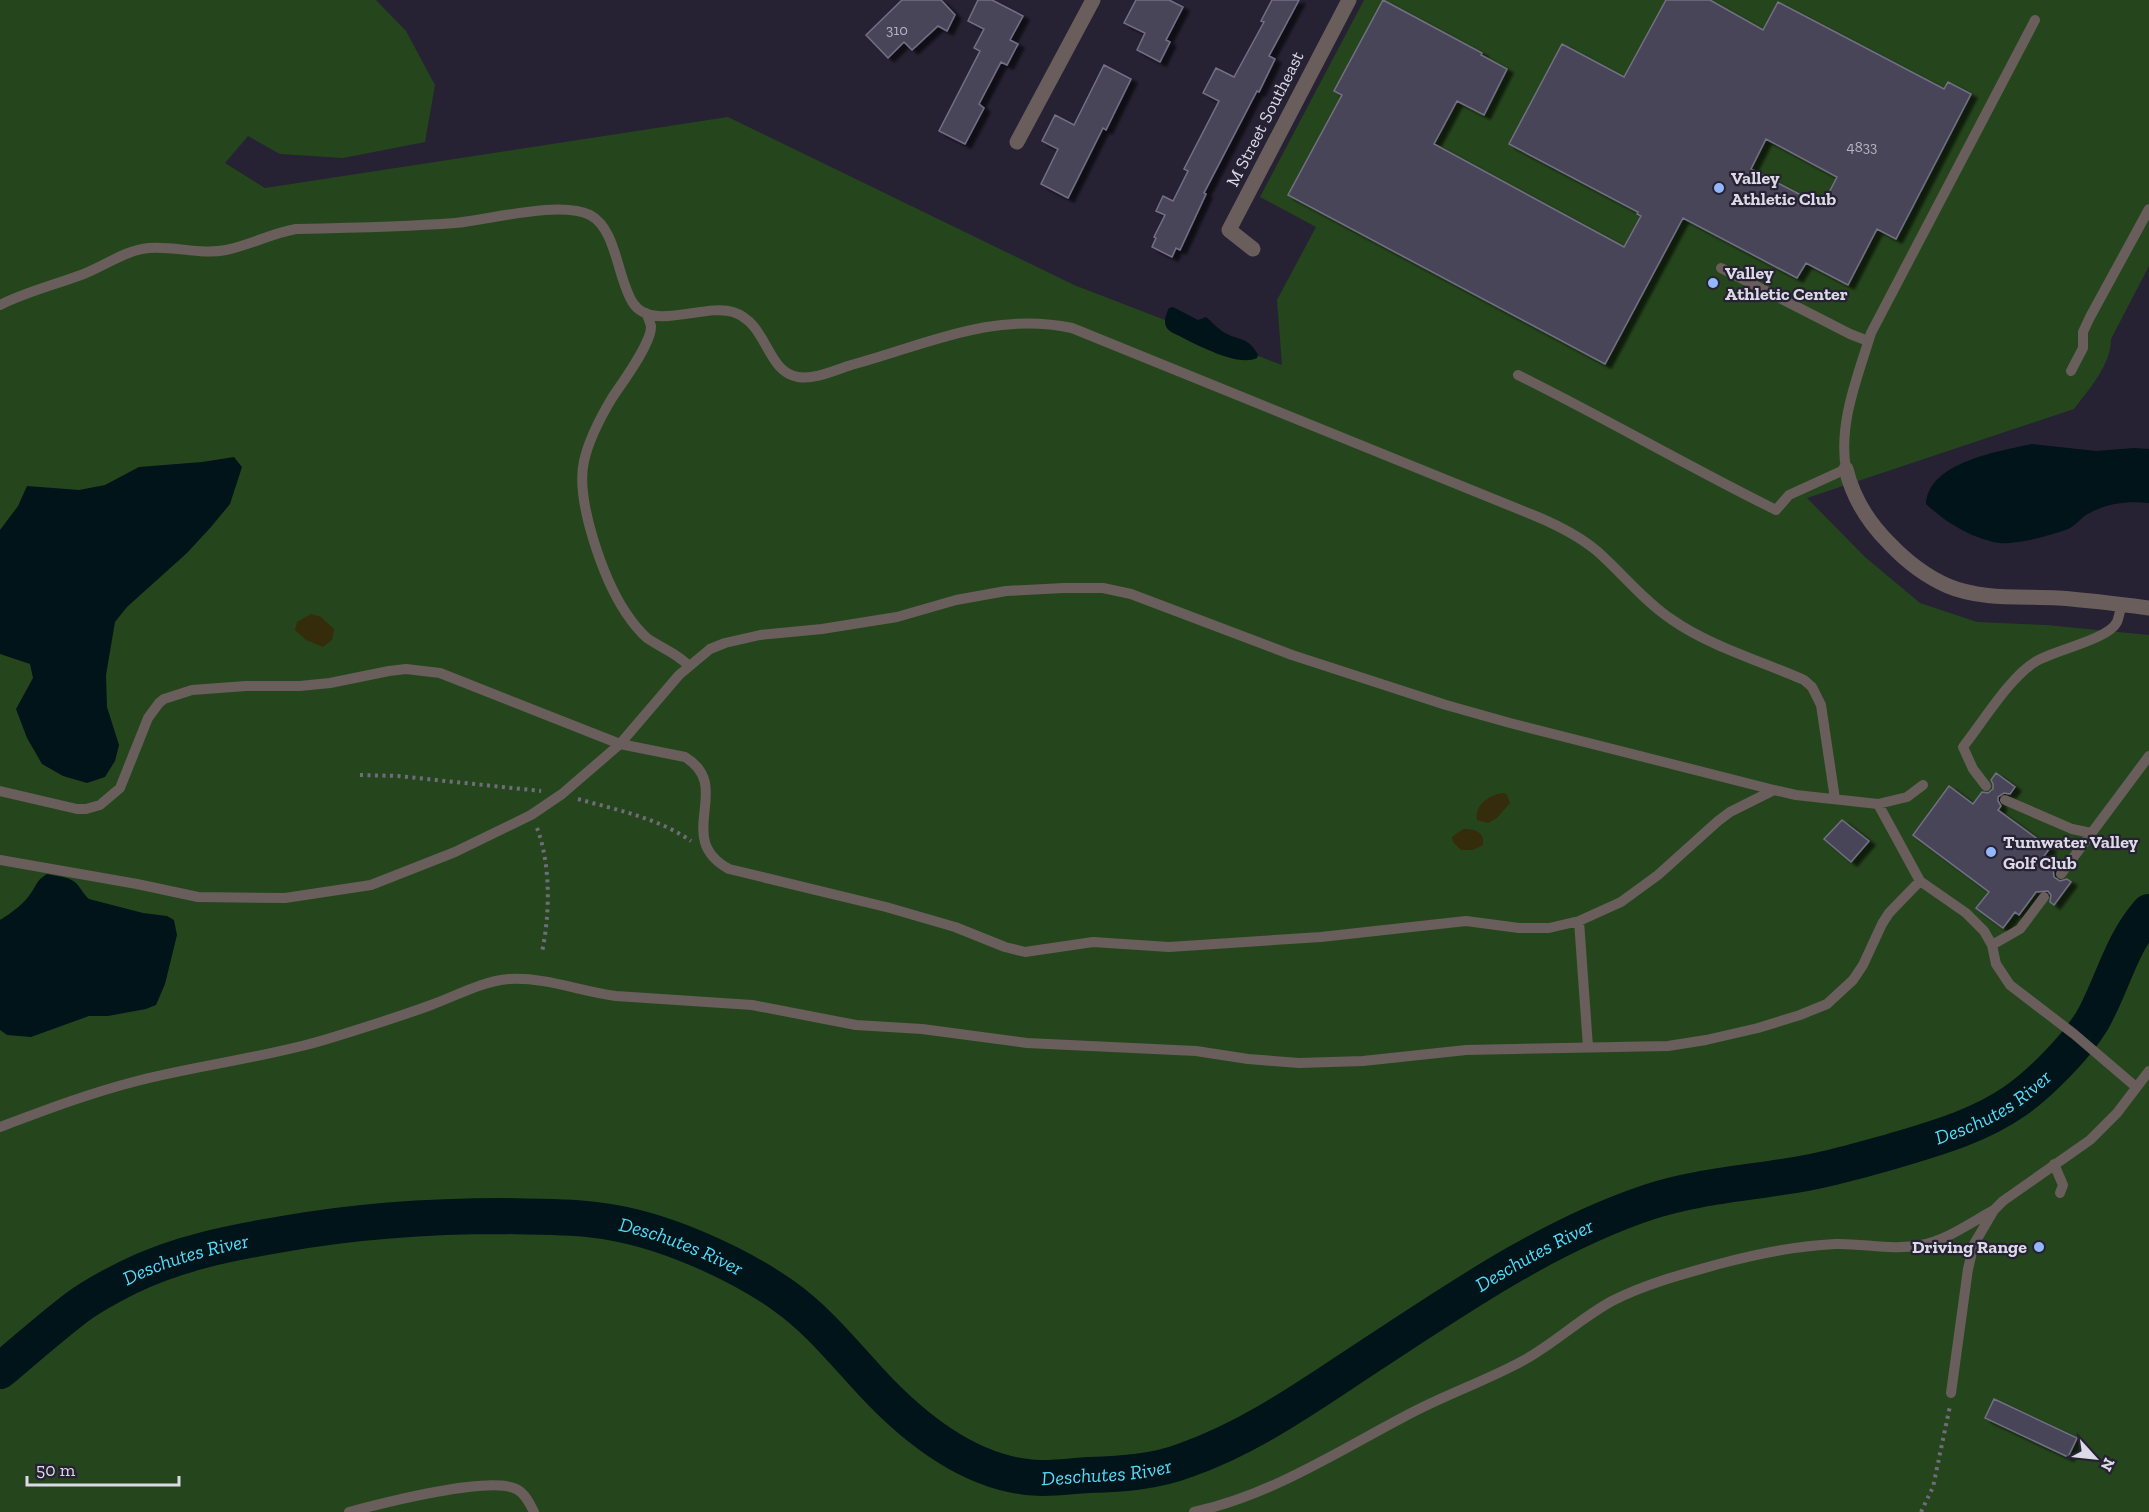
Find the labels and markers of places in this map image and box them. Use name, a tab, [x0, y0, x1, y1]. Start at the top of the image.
place label: Valley Athletic Club	[1731, 167, 1836, 210]
marker: Valley Athletic Club	[1712, 181, 1726, 195]
place label: Valley Athletic Center	[1725, 262, 1848, 305]
marker: Valley Athletic Center	[1706, 276, 1720, 290]
place label: Tumwater Valley Golf Club	[2003, 831, 2139, 874]
marker: Tumwater Valley Golf Club	[1984, 845, 1998, 859]
place label: Driving Range	[1912, 1236, 2027, 1258]
marker: Driving Range	[2032, 1240, 2046, 1254]

